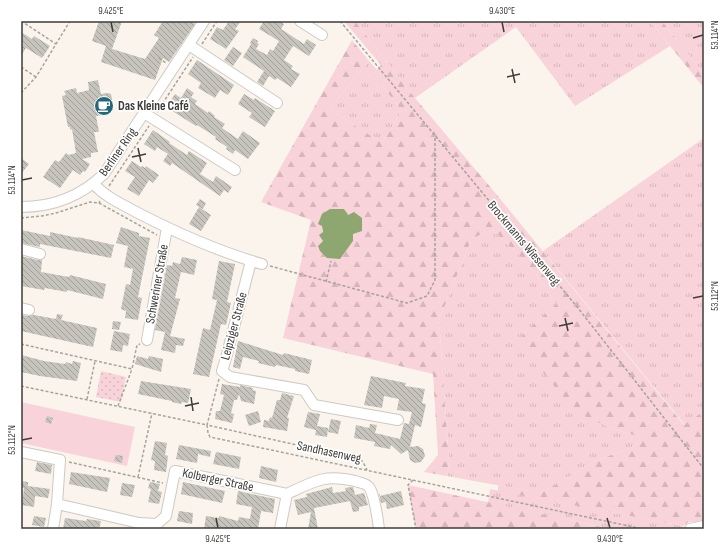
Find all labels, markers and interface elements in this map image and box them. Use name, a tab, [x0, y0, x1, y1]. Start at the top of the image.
text: 9.425°E	[98, 5, 124, 17]
text: 9.430°E	[489, 5, 515, 17]
text: 53.114°N	[709, 20, 721, 50]
cafe icon: Das Kleine Café	[93, 95, 115, 117]
place label: Das Kleine Café	[118, 98, 189, 114]
street label: Berliner Ring	[95, 125, 141, 179]
text: 53.114°N	[6, 165, 18, 195]
street label: Brockmanns Wiesenweg	[484, 198, 564, 288]
street label: Schweriner Straße	[142, 243, 172, 325]
text: 53.112°N	[709, 281, 721, 311]
street label: Leipziger Straße	[217, 290, 251, 362]
text: 53.112°N	[6, 425, 18, 455]
street label: Sandhasenweg	[295, 437, 363, 467]
street label: Kolberger Straße	[181, 465, 255, 495]
text: 9.425°E	[205, 533, 231, 545]
text: 9.430°E	[597, 533, 623, 545]

